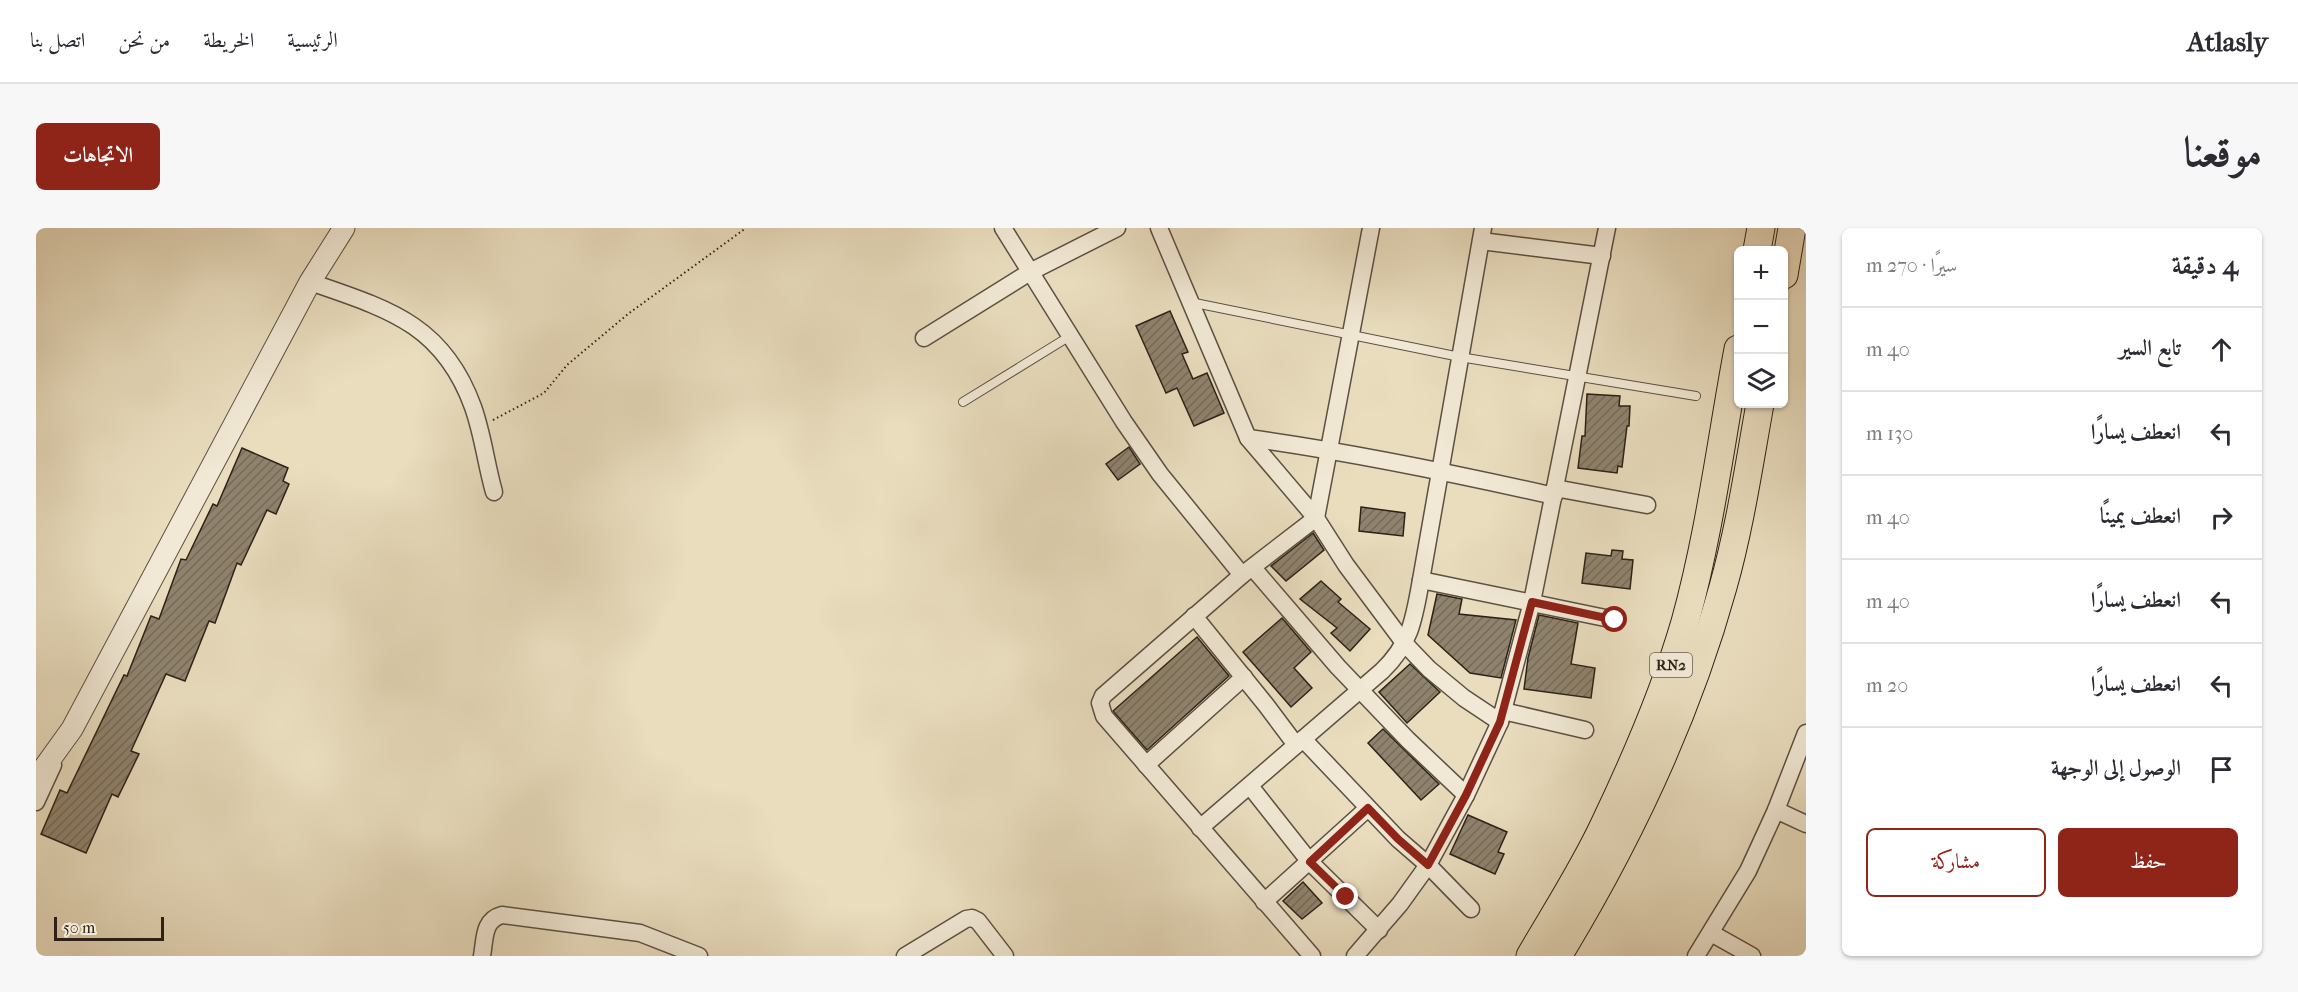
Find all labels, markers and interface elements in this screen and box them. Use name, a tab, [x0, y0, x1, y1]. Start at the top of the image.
text: Atlasly	[2187, 25, 2268, 58]
text: اتصل بنا	[30, 28, 85, 52]
text: من نحن	[118, 28, 170, 52]
text: الخريطة	[203, 28, 254, 52]
text: الرئيسية	[287, 28, 338, 52]
button: الاتجاهات	[36, 123, 160, 190]
text: موقعنا	[2184, 128, 2262, 177]
map controls	[1734, 246, 1788, 408]
button: +	[1734, 246, 1788, 300]
text: 4 دقيقة	[2172, 250, 2238, 281]
text: سيرًا · 270 m	[1866, 254, 1957, 277]
button: −	[1734, 300, 1788, 354]
icon: ahead	[2205, 333, 2238, 366]
text: تابع السير	[2119, 335, 2181, 361]
text: 40 m	[1866, 338, 1910, 361]
button: layers	[1734, 354, 1788, 408]
icon: left	[2205, 417, 2238, 450]
text: انعطف يسارًا	[2091, 419, 2181, 445]
text: 130 m	[1866, 422, 1913, 445]
icon: right	[2205, 501, 2238, 534]
text: انعطف يمينًا	[2100, 503, 2181, 529]
text: 40 m	[1866, 506, 1910, 529]
icon: left	[2205, 585, 2238, 618]
text: انعطف يسارًا	[2091, 587, 2181, 613]
text: 40 m	[1866, 590, 1910, 613]
route start	[1601, 606, 1627, 632]
road number: RN2	[1650, 653, 1692, 677]
icon: left	[2205, 669, 2238, 702]
text: انعطف يسارًا	[2091, 671, 2181, 697]
text: 20 m	[1866, 674, 1908, 697]
icon: arrive	[2205, 753, 2238, 786]
text: الوصول إلى الوجهة	[2051, 755, 2181, 781]
button: مشاركة	[1866, 828, 2046, 897]
button: حفظ	[2058, 828, 2238, 897]
route end	[1332, 883, 1358, 909]
scale bar	[54, 914, 164, 942]
text: 50 m	[63, 918, 95, 937]

